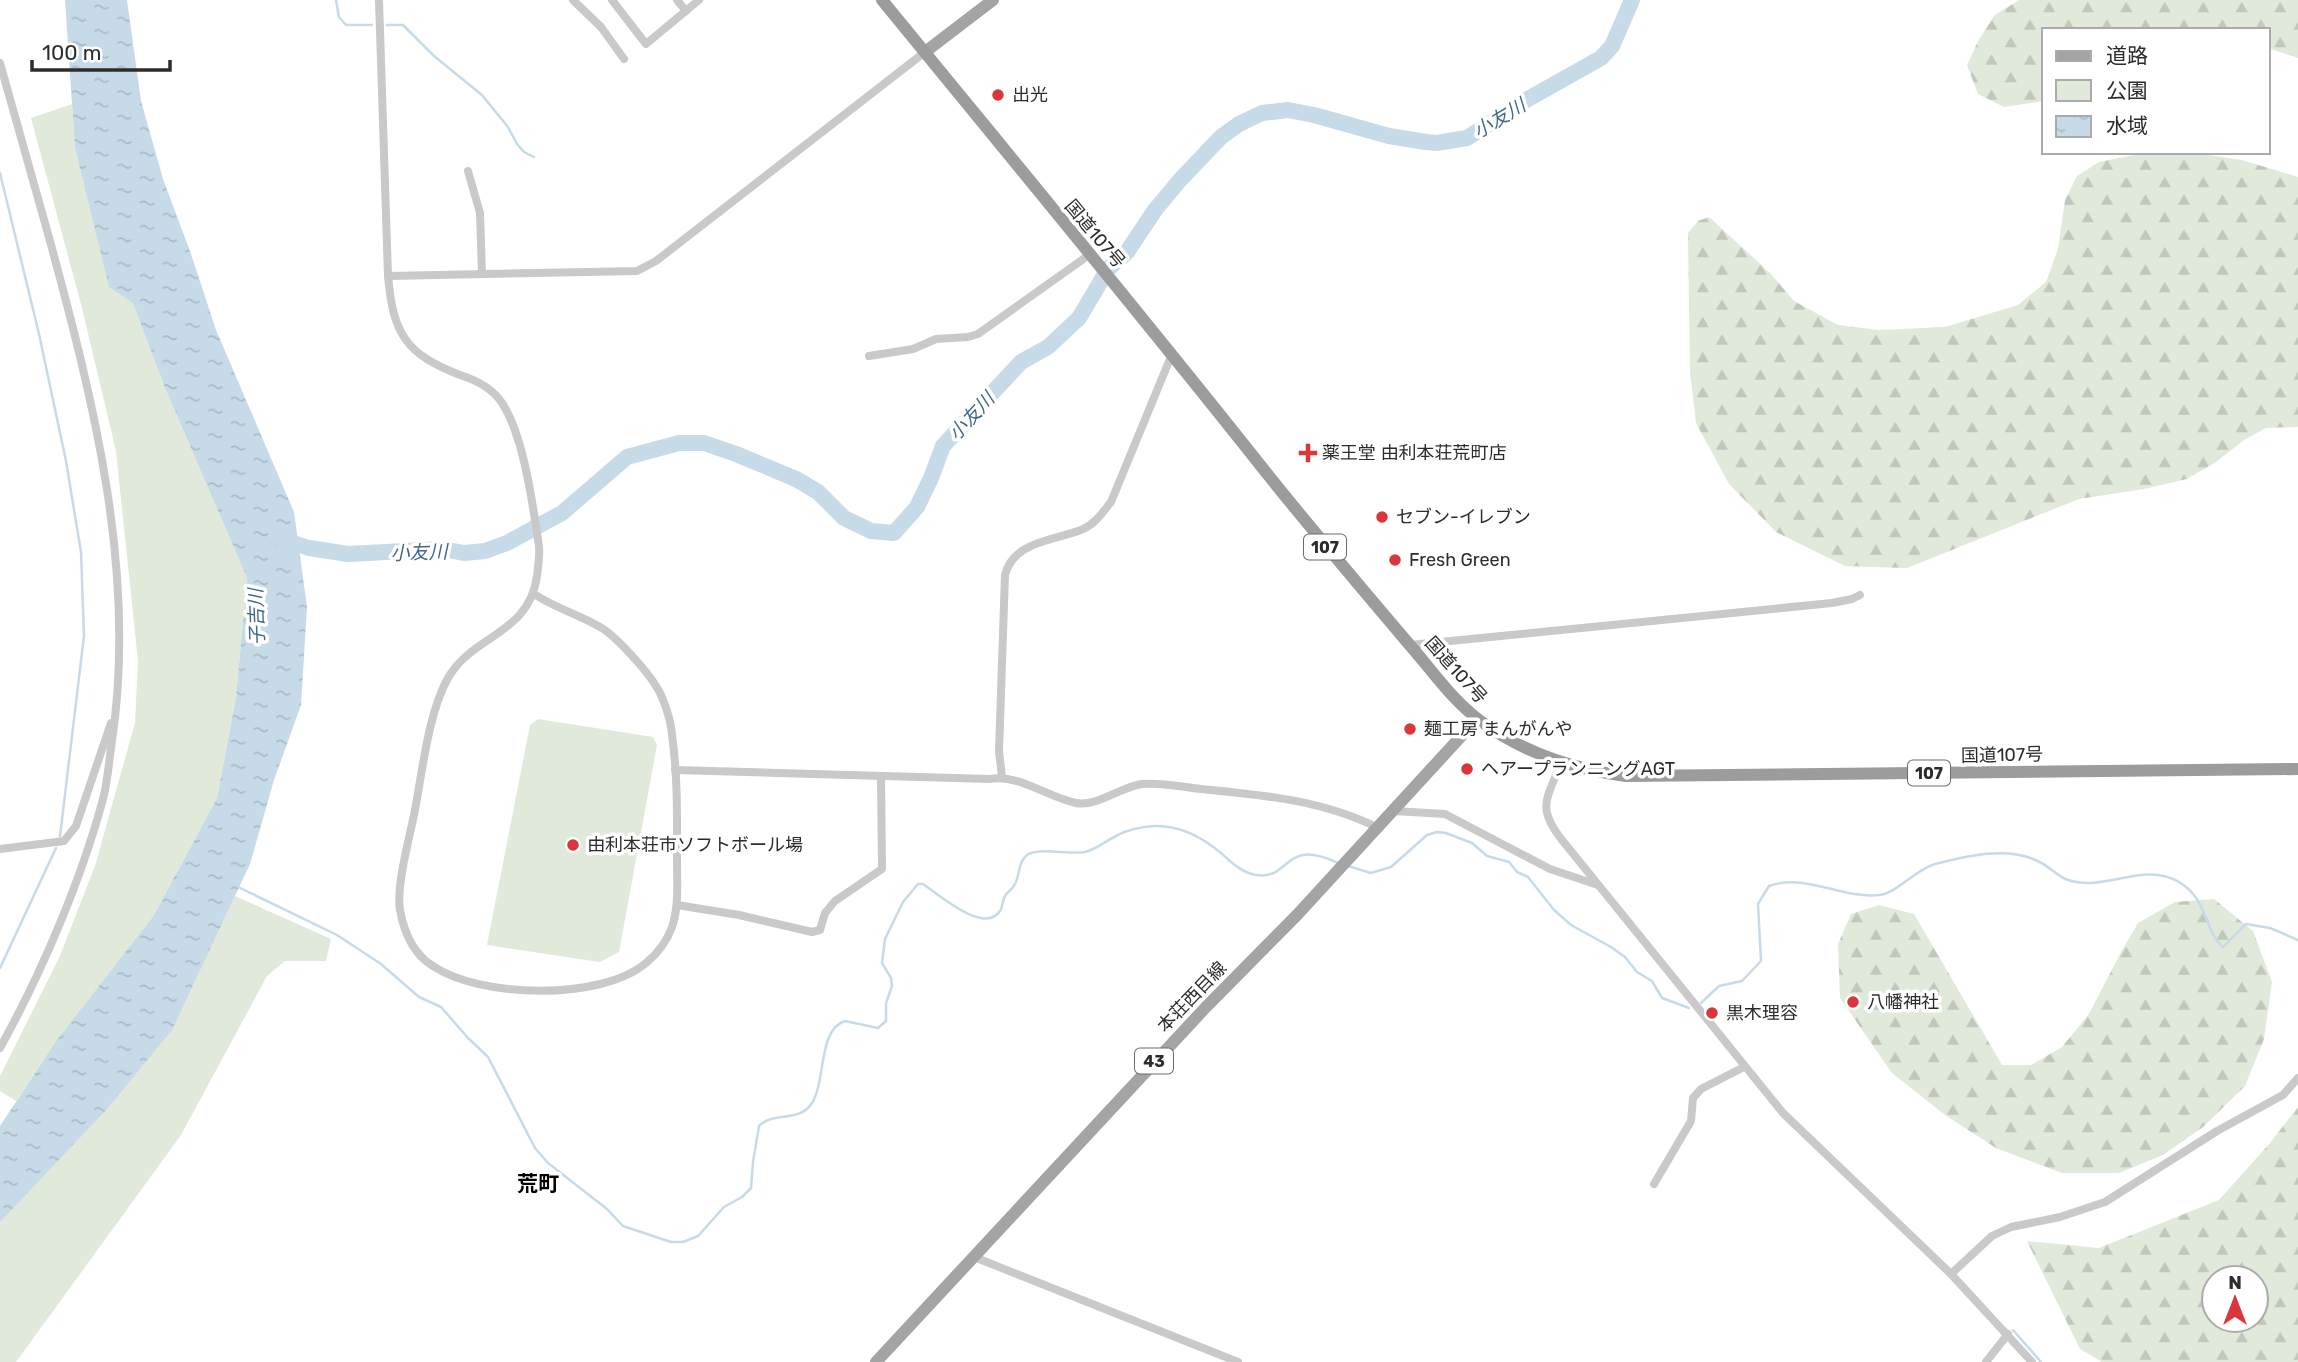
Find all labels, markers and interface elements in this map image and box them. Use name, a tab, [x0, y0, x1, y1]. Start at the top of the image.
scale bar	[32, 28, 170, 72]
legend	[2042, 28, 2270, 154]
text: 100 m	[42, 40, 101, 65]
text: 道路	[2106, 43, 2148, 68]
text: 公園	[2106, 78, 2148, 103]
place label: 出光	[1012, 84, 1048, 106]
marker: 出光	[990, 87, 1006, 103]
water label: 小友川	[1469, 93, 1531, 143]
text: 水域	[2106, 113, 2148, 138]
street label: 国道107号	[1060, 195, 1130, 273]
water label: 小友川	[944, 386, 1001, 445]
place label: 薬王堂 由利本荘荒町店	[1322, 442, 1506, 464]
marker: 薬王堂 由利本荘荒町店	[1300, 445, 1316, 461]
place label: セブン-イレブン	[1396, 506, 1531, 528]
marker: セブン-イレブン	[1374, 509, 1390, 525]
road number: 107	[1304, 534, 1346, 560]
water label: 小友川	[390, 540, 450, 565]
place label: Fresh Green	[1409, 549, 1511, 571]
marker: Fresh Green	[1387, 552, 1403, 568]
water label: 子吉川	[244, 586, 269, 646]
street label: 国道107号	[1420, 632, 1492, 708]
place label: 麺工房 まんがんや	[1424, 718, 1572, 740]
marker: 麺工房 まんがんや	[1402, 721, 1418, 737]
street label: 国道107号	[1961, 743, 2043, 767]
place label: ヘアープランニングAGT	[1481, 758, 1675, 780]
road number: 107	[1908, 760, 1950, 786]
marker: ヘアープランニングAGT	[1459, 761, 1475, 777]
place label: 由利本荘市ソフトボール場	[587, 834, 803, 856]
marker: 由利本荘市ソフトボール場	[565, 837, 581, 853]
street label: 本荘西目線	[1153, 957, 1231, 1037]
place label: 八幡神社	[1867, 991, 1939, 1013]
marker: 八幡神社	[1845, 994, 1861, 1010]
place label: 黒木理容	[1726, 1002, 1798, 1024]
marker: 黒木理容	[1704, 1005, 1720, 1021]
road number: 43	[1135, 1049, 1173, 1074]
district label: 荒町	[517, 1171, 559, 1196]
north arrow	[2200, 1264, 2270, 1334]
text: N	[2228, 1271, 2242, 1294]

